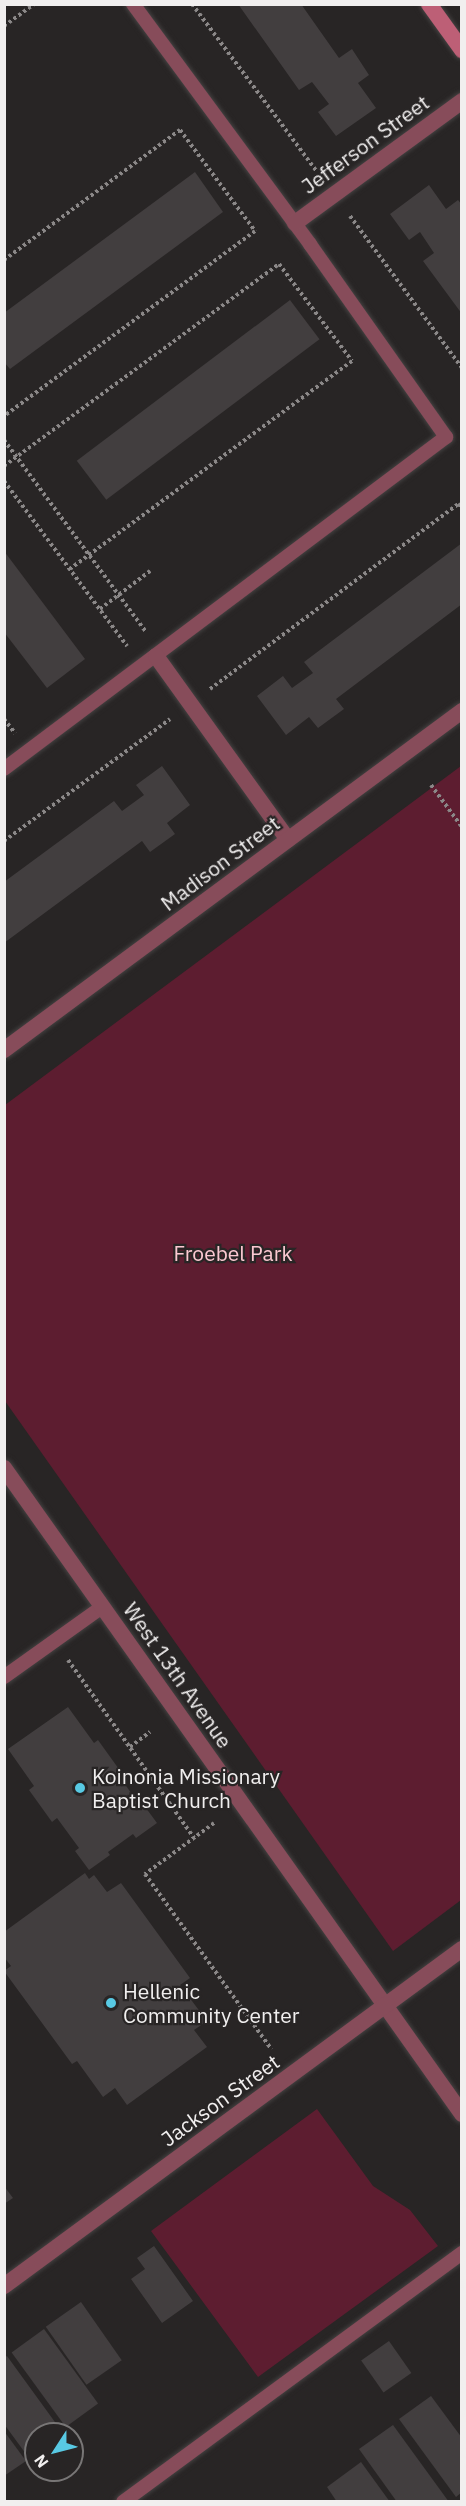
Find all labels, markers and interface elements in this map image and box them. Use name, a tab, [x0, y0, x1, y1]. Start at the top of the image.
street label: Jefferson Street	[296, 89, 434, 199]
street label: Madison Street	[156, 810, 284, 916]
park label: Froebel Park	[173, 1240, 293, 1266]
street label: West 13th Avenue	[118, 1597, 238, 1753]
place label: Koinonia Missionary Baptist Church	[92, 1763, 280, 1813]
marker: Koinonia Missionary Baptist Church	[73, 1781, 87, 1795]
place label: Hellenic Community Center	[123, 1978, 299, 2028]
marker: Hellenic Community Center	[104, 1996, 118, 2010]
street label: Jackson Street	[156, 2049, 284, 2151]
north arrow	[24, 2422, 84, 2482]
text: N	[30, 2451, 53, 2472]

